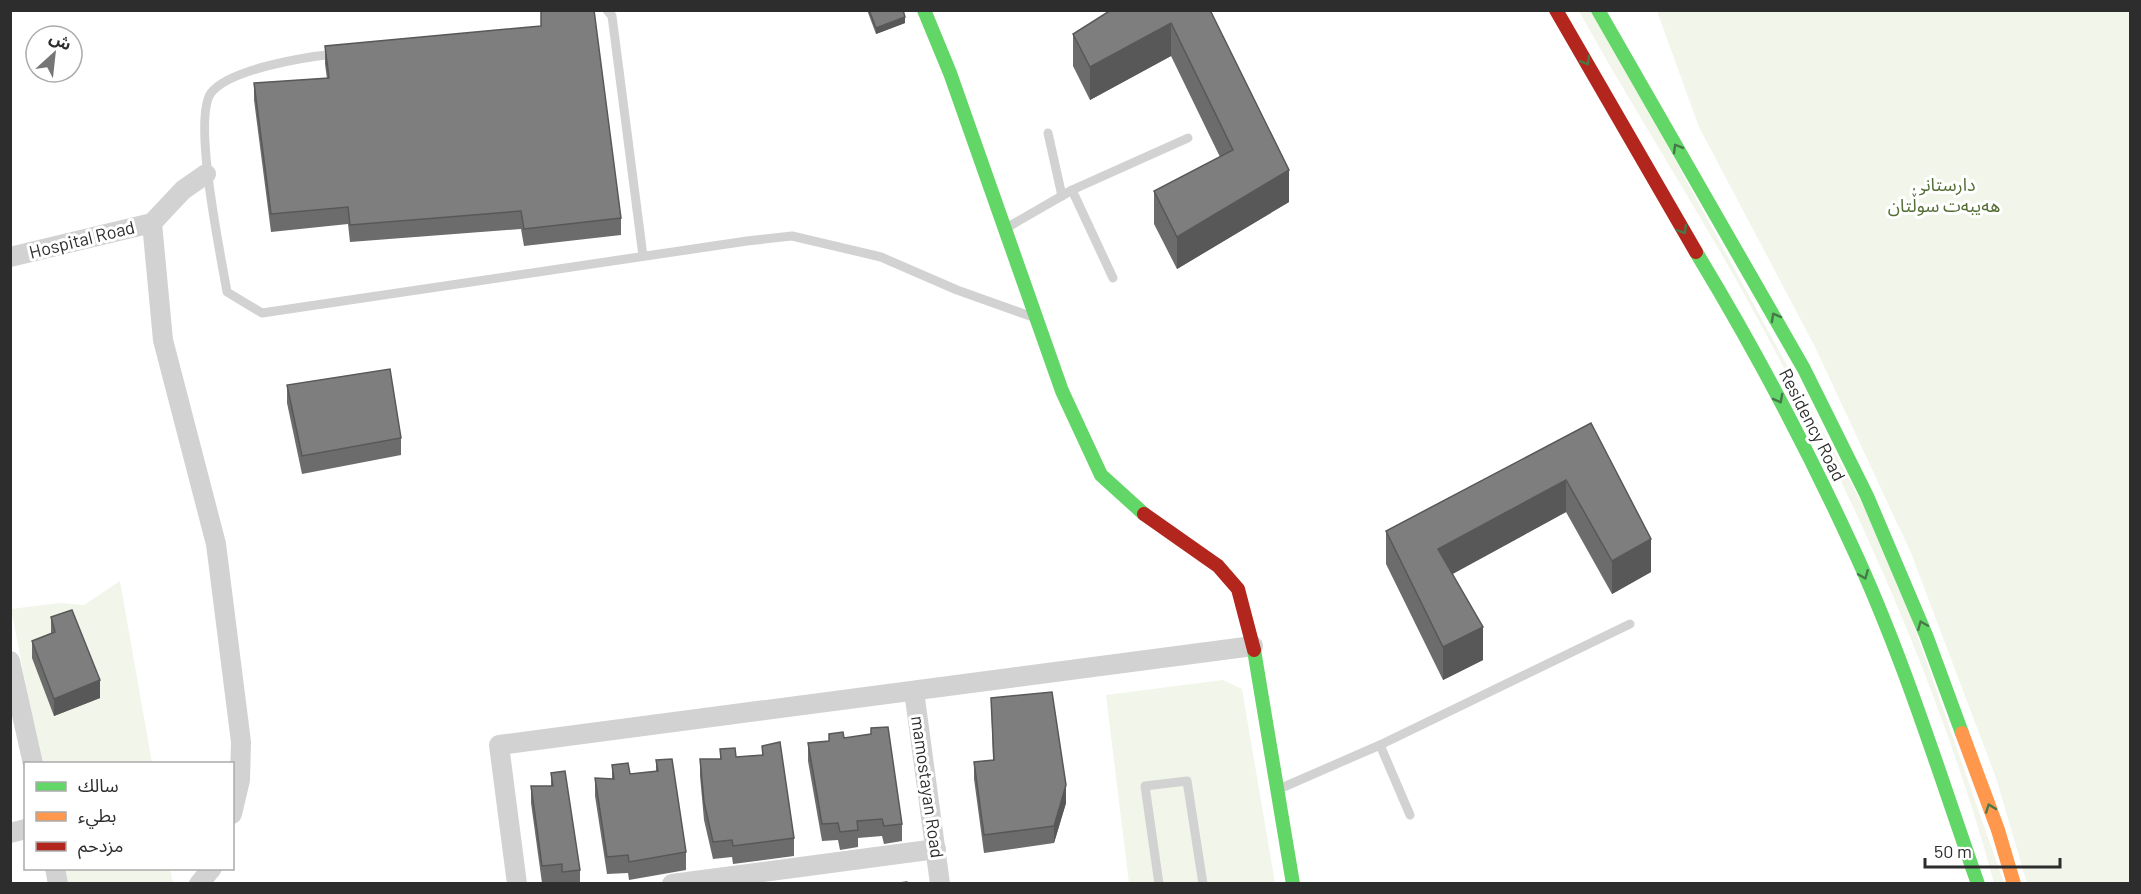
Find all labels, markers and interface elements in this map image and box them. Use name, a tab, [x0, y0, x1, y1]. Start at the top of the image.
north arrow	[24, 24, 84, 84]
text: ش	[47, 27, 75, 55]
one-way arrow	[1578, 55, 1590, 65]
one-way arrow	[1672, 144, 1684, 154]
park label: دارستانی هەیبەت سوڵتان	[1888, 173, 2000, 217]
street label: Hospital Road	[27, 215, 137, 263]
one-way arrow	[1675, 224, 1687, 234]
one-way arrow	[1770, 312, 1782, 323]
street label: Residency Road	[1775, 364, 1851, 485]
one-way arrow	[1772, 393, 1784, 404]
one-way arrow	[1857, 569, 1869, 580]
one-way arrow	[1917, 620, 1929, 631]
street label: mamostayan Road	[907, 714, 949, 859]
legend	[24, 762, 234, 870]
text: سالك	[78, 774, 119, 796]
one-way arrow	[1985, 803, 1997, 814]
text: بطيء	[78, 804, 116, 829]
scale bar	[1925, 831, 2060, 869]
text: مزدحم	[78, 834, 123, 859]
text: 50 m	[1934, 840, 1972, 862]

